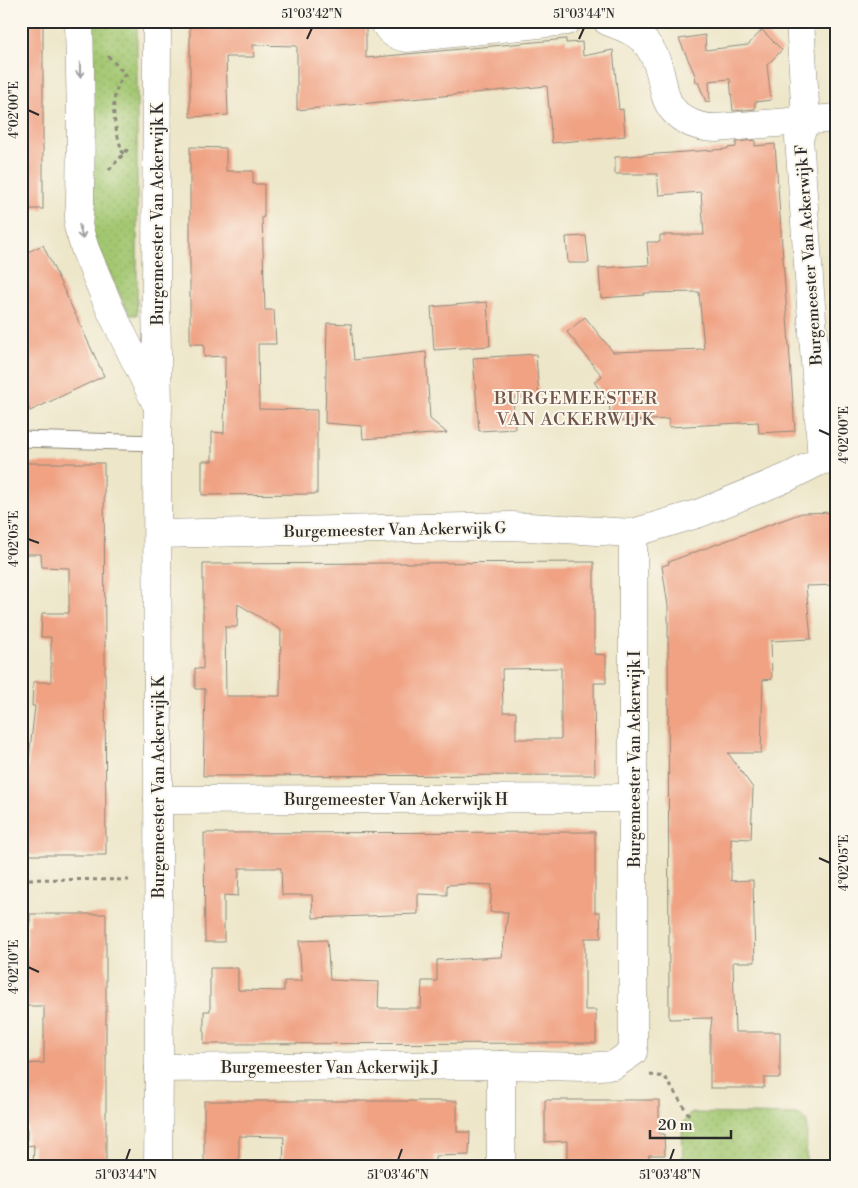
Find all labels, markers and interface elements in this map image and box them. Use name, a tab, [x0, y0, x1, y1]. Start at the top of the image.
text: 51°03'42"N	[281, 7, 343, 22]
text: 51°03'44"N	[553, 7, 615, 22]
one-way arrow	[75, 62, 84, 78]
text: 4°02'00"E	[7, 81, 22, 139]
street label: Burgemeester Van Ackerwijk K	[148, 101, 168, 326]
street label: Burgemeester Van Ackerwijk F	[791, 144, 827, 367]
one-way arrow	[76, 224, 86, 240]
district label: BURGEMEESTER VAN ACKERWIJK	[493, 387, 658, 431]
text: 4°02'00"E	[837, 406, 852, 464]
text: 4°02'05"E	[7, 511, 22, 567]
street label: Burgemeester Van Ackerwijk G	[283, 518, 507, 542]
street label: Burgemeester Van Ackerwijk I	[625, 651, 645, 868]
street label: Burgemeester Van Ackerwijk K	[149, 674, 169, 899]
street label: Burgemeester Van Ackerwijk H	[283, 790, 508, 810]
text: 4°02'05"E	[837, 835, 852, 891]
text: 4°02'10"E	[7, 940, 22, 994]
street label: Burgemeester Van Ackerwijk J	[220, 1058, 439, 1078]
scale bar	[650, 1108, 732, 1140]
text: 20 m	[658, 1116, 693, 1135]
text: 51°03'44"N	[95, 1168, 157, 1183]
text: 51°03'46"N	[367, 1168, 429, 1183]
text: 51°03'48"N	[639, 1168, 701, 1183]

